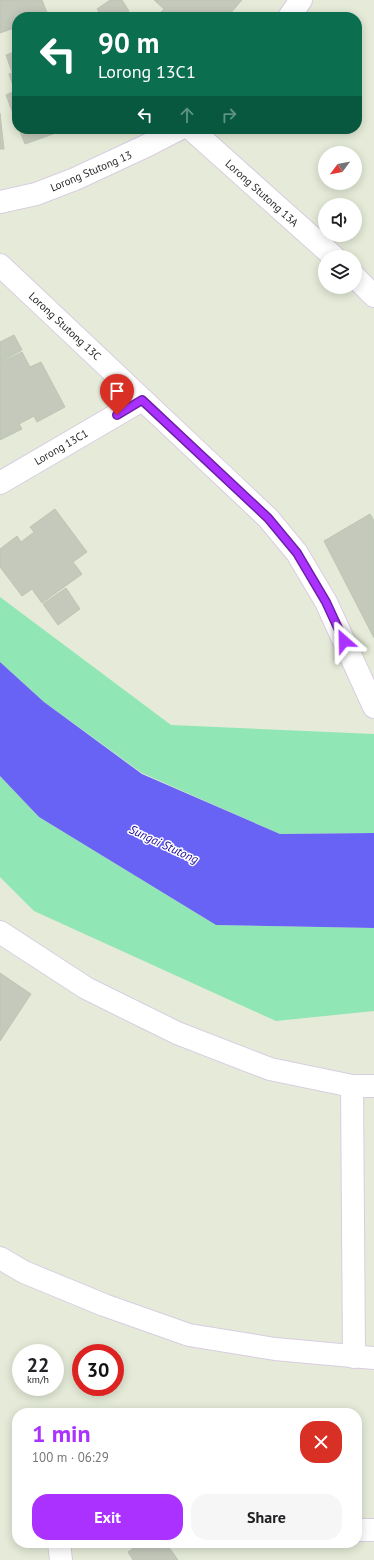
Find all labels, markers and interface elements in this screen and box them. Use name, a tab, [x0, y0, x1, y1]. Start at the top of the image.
text: 90 m	[98, 24, 159, 61]
icon: left	[32, 28, 84, 80]
text: Lorong 13C1	[98, 60, 196, 83]
icon: left	[134, 104, 156, 126]
icon: ahead	[176, 104, 198, 126]
icon: right	[218, 104, 240, 126]
north arrow	[318, 146, 362, 190]
map controls	[318, 146, 362, 294]
street label: Lorong Stutong 13	[48, 148, 134, 194]
street label: Lorong Stutong 13A	[222, 156, 302, 230]
button: sound	[318, 198, 362, 242]
button: layers	[318, 250, 362, 294]
street label: Lorong Stutong 13C	[26, 289, 104, 363]
pin	[100, 374, 134, 415]
icon: arrive	[106, 380, 128, 402]
street label: Lorong 13C1	[32, 426, 90, 468]
position arrow	[323, 620, 365, 662]
water label: Sungai Stutong	[127, 821, 201, 867]
speed limit sign: 30	[72, 1344, 124, 1396]
text: 22	[27, 1352, 49, 1378]
text: km/h	[27, 1373, 49, 1386]
text: 1 min	[32, 1418, 91, 1449]
button: close	[300, 1421, 342, 1463]
text: 100 m · 06:29	[32, 1449, 109, 1466]
button: Exit	[32, 1494, 183, 1540]
button: Share	[191, 1494, 342, 1540]

